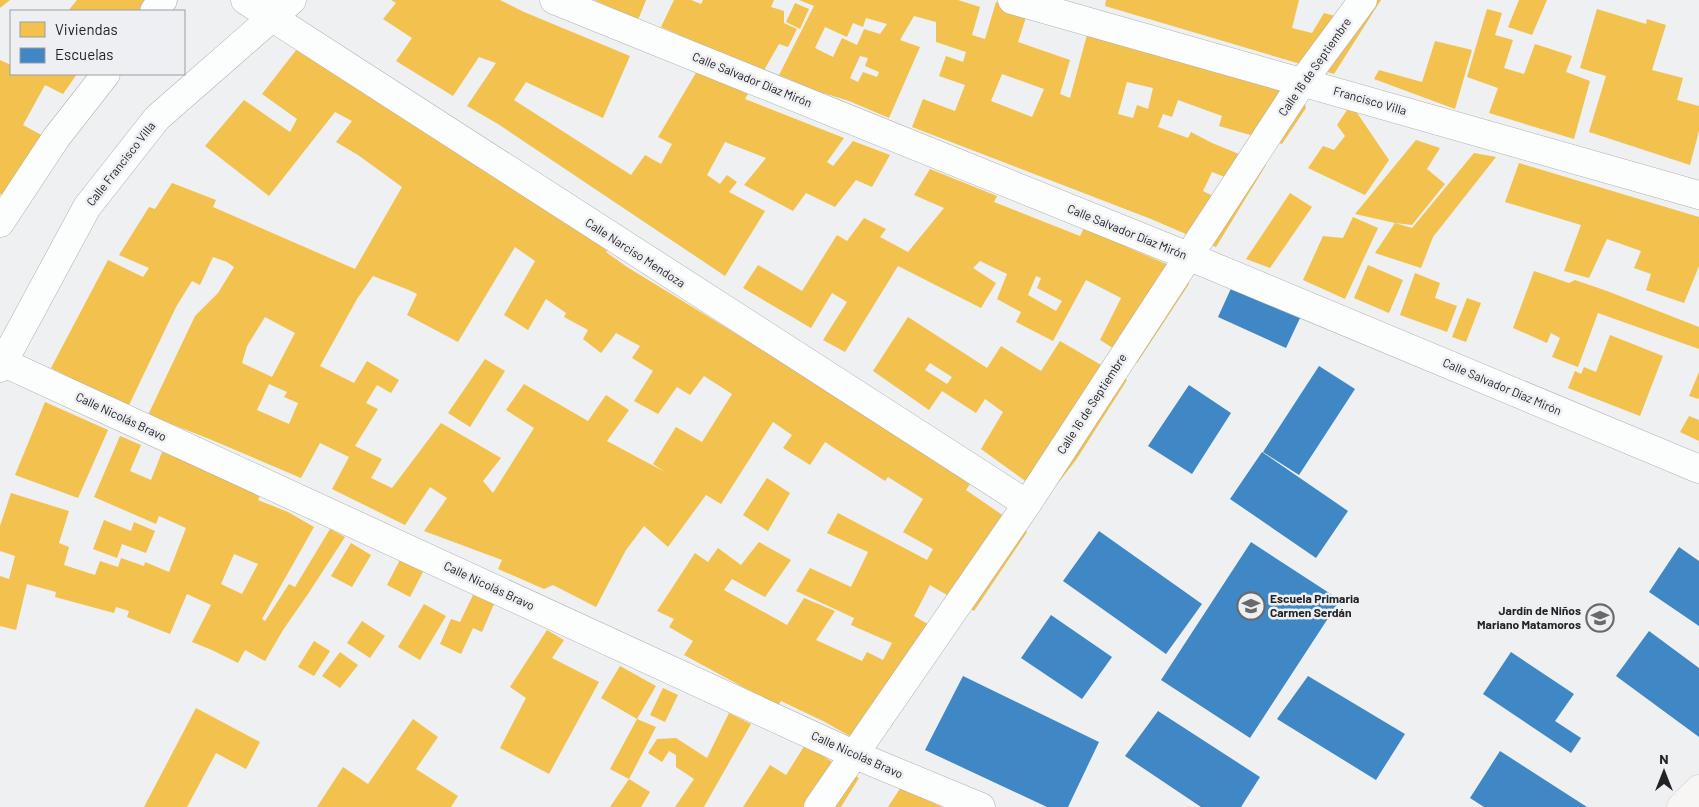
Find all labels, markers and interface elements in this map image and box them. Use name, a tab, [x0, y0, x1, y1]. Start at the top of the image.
legend	[10, 10, 185, 75]
street label: Calle 16 de Septiembre	[1275, 15, 1353, 118]
text: Viviendas	[55, 20, 118, 38]
text: Escuelas	[55, 45, 113, 63]
street label: Calle Salvador Díaz Mirón	[691, 49, 814, 109]
street label: Francisco Villa	[1332, 83, 1409, 117]
street label: Calle Francisco Villa	[83, 118, 157, 208]
street label: Calle Salvador Díaz Mirón	[1066, 201, 1189, 261]
street label: Calle Narciso Mendoza	[583, 215, 688, 290]
street label: Calle 16 de Septiembre	[1053, 351, 1129, 456]
street label: Calle Salvador Díaz Mirón	[1441, 355, 1564, 417]
street label: Calle Nicolás Bravo	[74, 389, 169, 443]
street label: Calle Nicolás Bravo	[442, 558, 537, 612]
school or university icon: Escuela Primaria Carmen Serdán	[1236, 591, 1266, 621]
place label: Escuela Primaria Carmen Serdán	[1270, 591, 1359, 619]
place label: Jardín de Niños Mariano Matamoros	[1477, 603, 1581, 631]
school or university icon: Jardín de Niños Mariano Matamoros	[1585, 603, 1615, 633]
street label: Calle Nicolás Bravo	[810, 728, 905, 781]
north arrow	[1639, 747, 1689, 797]
text: N	[1659, 750, 1669, 767]

